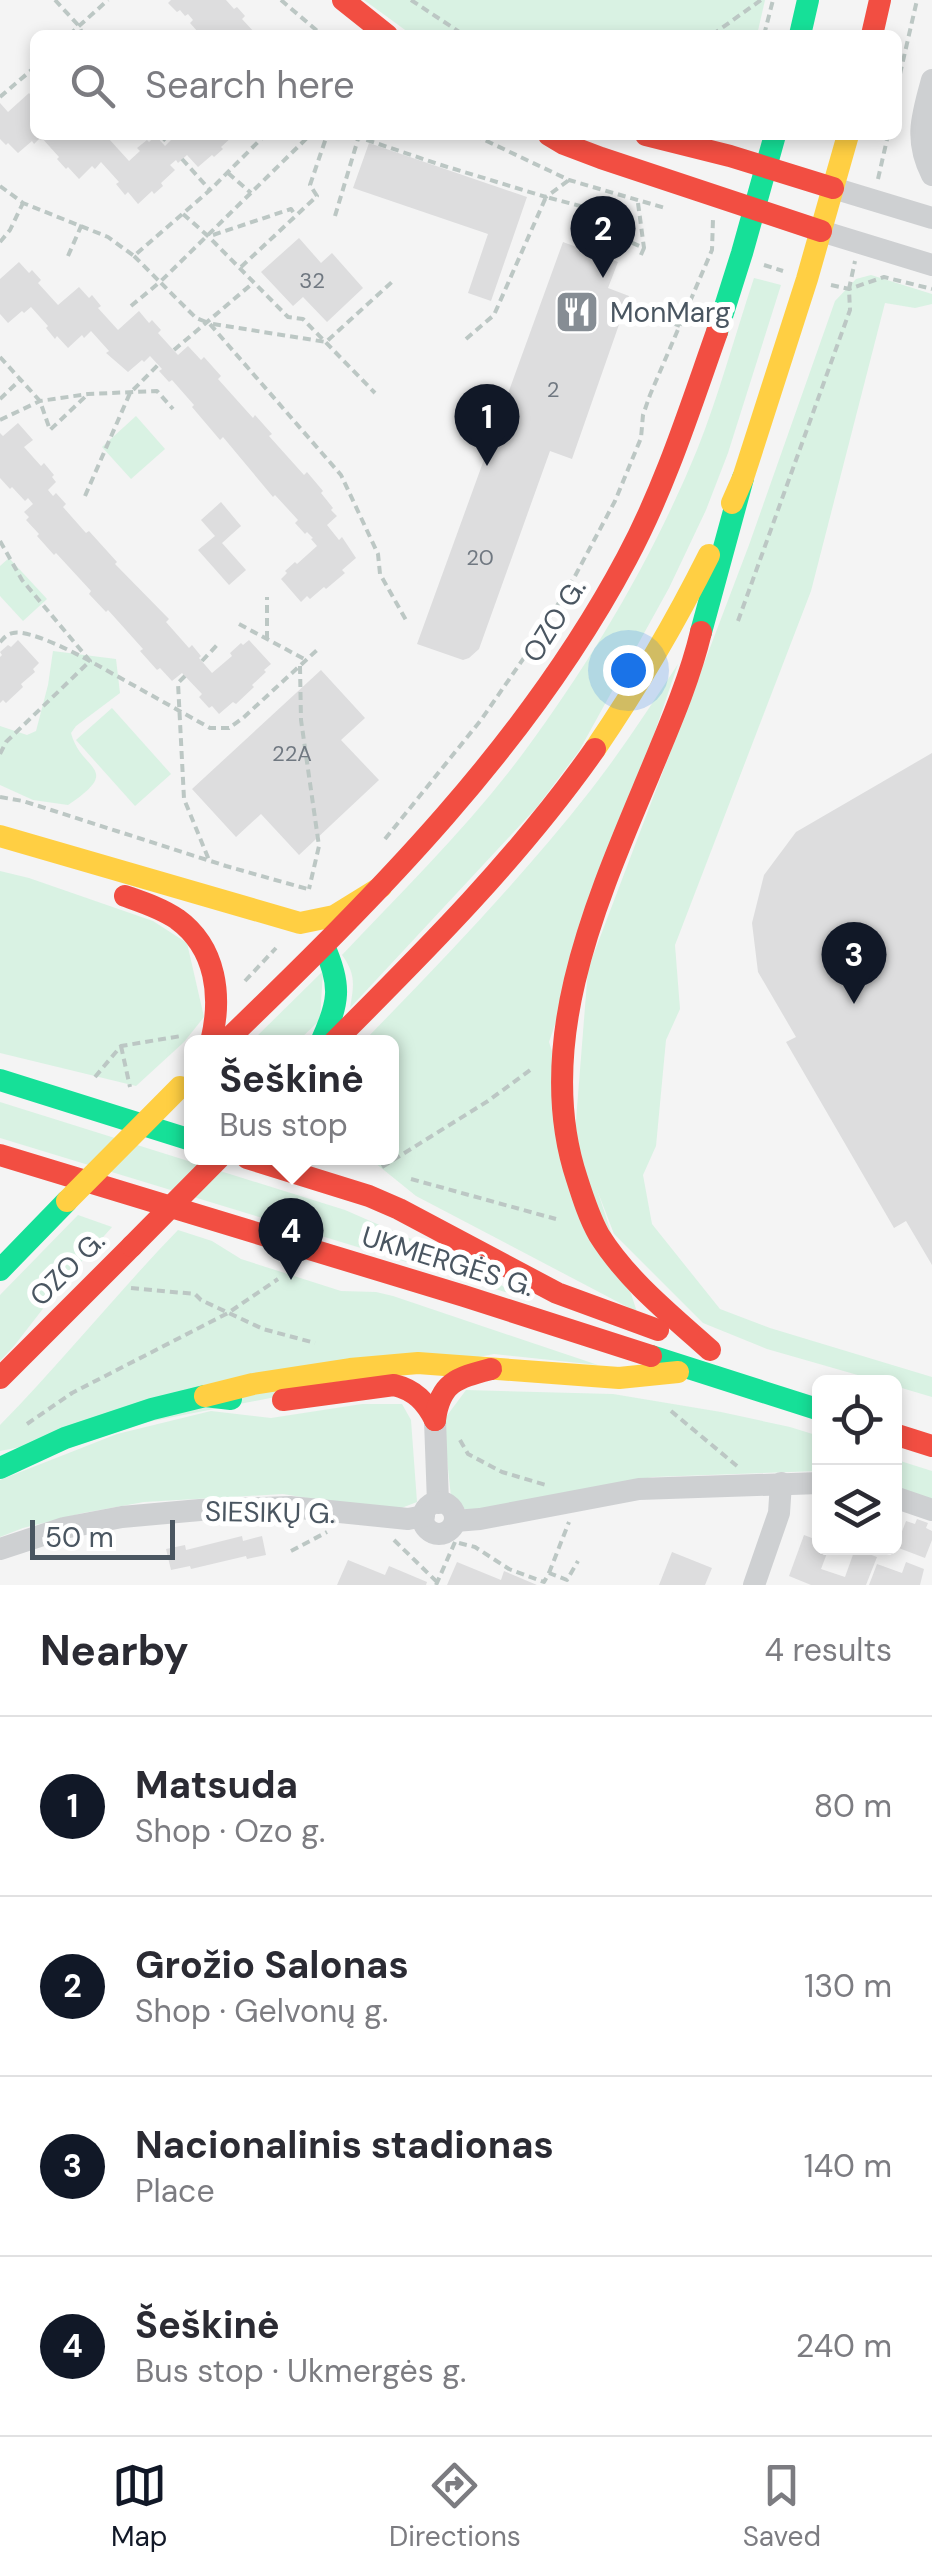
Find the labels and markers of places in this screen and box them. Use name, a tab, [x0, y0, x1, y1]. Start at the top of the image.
pin: 2	[570, 196, 636, 278]
restaurant icon: MonMarg	[554, 289, 600, 335]
place label: MonMarg	[610, 294, 731, 331]
pin: 1	[454, 384, 520, 466]
pin: 3	[822, 922, 886, 1004]
pin: 4	[258, 1198, 324, 1280]

